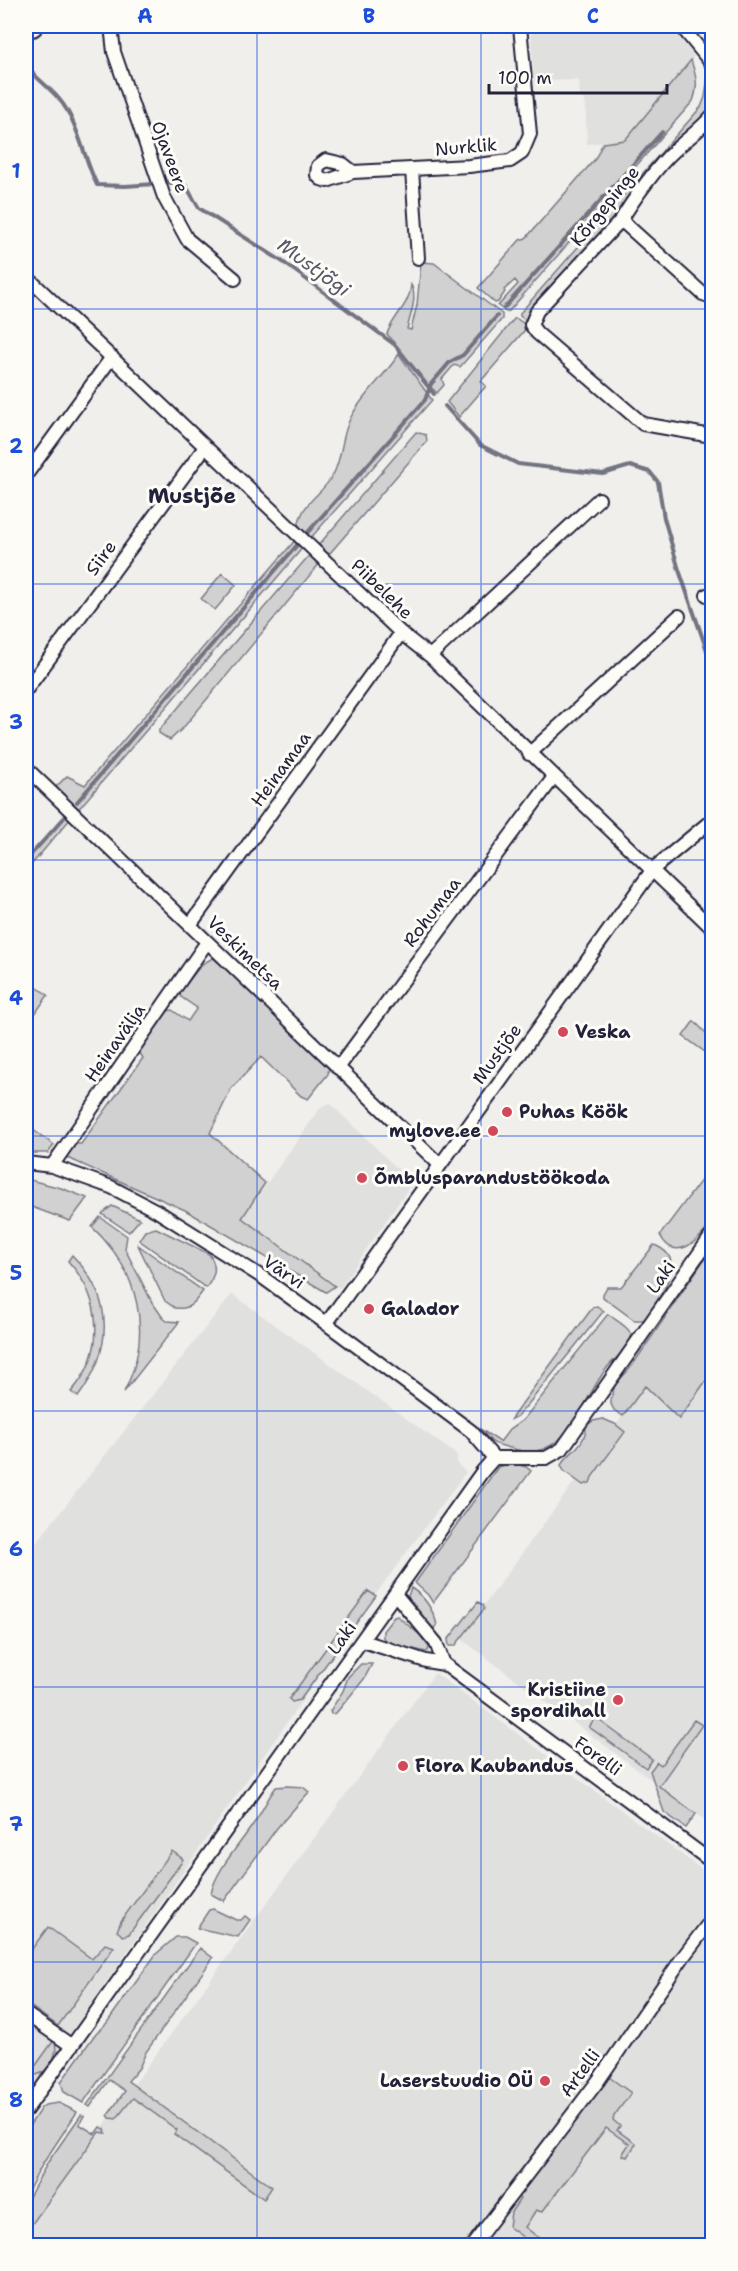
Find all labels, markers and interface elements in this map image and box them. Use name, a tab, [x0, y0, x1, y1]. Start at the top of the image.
text: A	[137, 3, 153, 29]
text: B	[363, 3, 375, 29]
text: C	[587, 3, 599, 29]
scale bar	[489, 57, 668, 95]
text: 100 m	[498, 66, 552, 90]
street label: Ojaveere	[146, 118, 194, 196]
street label: Nurklik	[434, 132, 498, 162]
text: 1	[11, 158, 21, 184]
street label: Kõrgepinge	[565, 161, 645, 251]
water label: Mustjõgi	[272, 232, 356, 302]
text: 2	[9, 433, 23, 459]
district label: Mustjõe	[148, 482, 236, 510]
street label: Siire	[80, 536, 122, 580]
street label: Piibelehe	[346, 553, 418, 625]
text: 3	[9, 709, 23, 735]
street label: Heinamaa	[246, 726, 316, 812]
street label: Rohumaa	[398, 872, 466, 952]
street label: Veskimetsa	[202, 911, 288, 995]
text: 4	[9, 985, 23, 1011]
street label: Heinavälja	[79, 999, 151, 1087]
street label: Mustjõe	[467, 1019, 527, 1089]
place label: Veska	[575, 1020, 631, 1044]
marker: Veska	[556, 1025, 570, 1039]
place label: Puhas Köök	[519, 1100, 628, 1124]
marker: Puhas Köök	[500, 1105, 514, 1119]
place label: mylove.ee	[389, 1119, 481, 1143]
marker: mylove.ee	[486, 1124, 500, 1138]
place label: Õmblusparandustöökoda	[374, 1166, 610, 1190]
marker: Õmblusparandustöökoda	[355, 1171, 369, 1185]
street label: Värvi	[258, 1249, 310, 1295]
street label: Laki	[641, 1255, 681, 1299]
text: 5	[10, 1260, 22, 1286]
place label: Galador	[381, 1297, 460, 1321]
marker: Galador	[362, 1302, 376, 1316]
text: 6	[9, 1536, 23, 1562]
street label: Laki	[322, 1616, 362, 1660]
place label: Kristiine spordihall	[511, 1678, 606, 1723]
marker: Kristiine spordihall	[611, 1693, 625, 1707]
street label: Forelli	[569, 1731, 627, 1781]
place label: Flora Kaubandus	[415, 1754, 574, 1778]
marker: Flora Kaubandus	[396, 1759, 410, 1773]
text: 7	[9, 1811, 23, 1837]
street label: Artelli	[554, 2044, 606, 2102]
place label: Laserstuudio OÜ	[380, 2069, 533, 2093]
marker: Laserstuudio OÜ	[538, 2074, 552, 2088]
text: 8	[9, 2087, 23, 2113]

